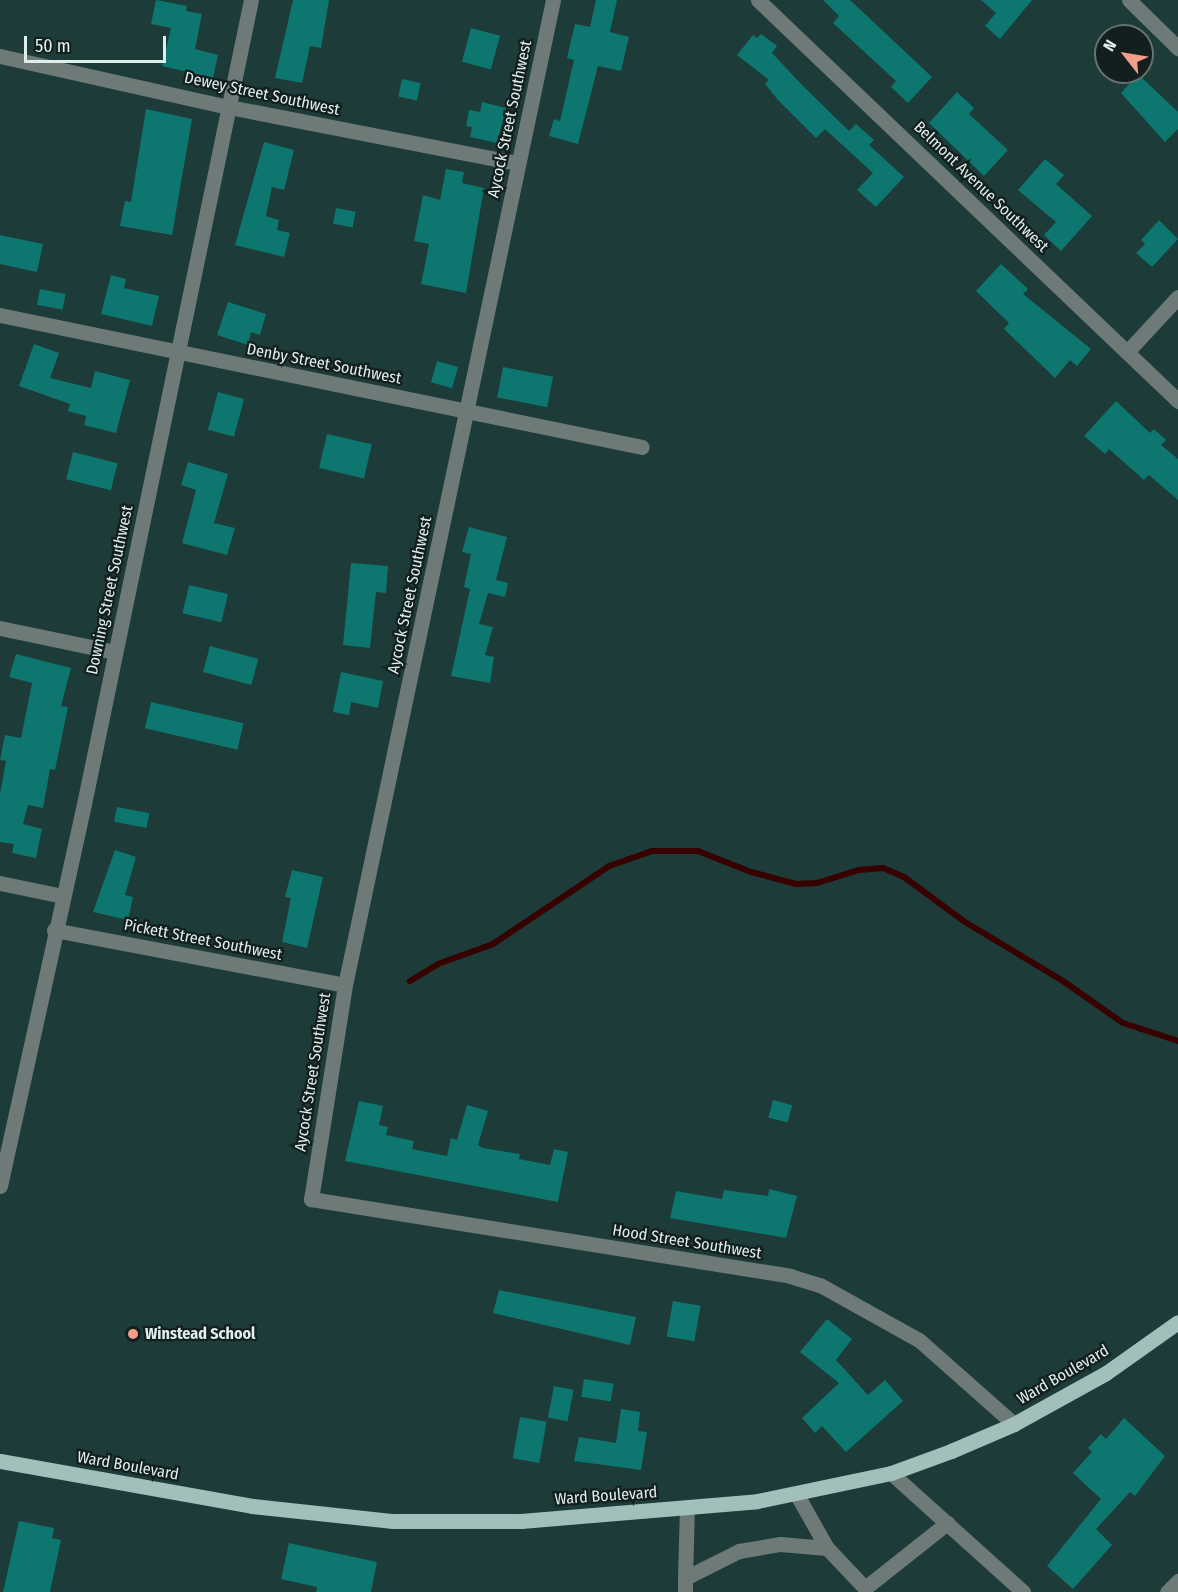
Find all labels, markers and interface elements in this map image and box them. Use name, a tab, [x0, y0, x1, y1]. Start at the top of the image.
scale bar	[27, 24, 170, 62]
north arrow	[1094, 24, 1154, 84]
text: 50 m	[35, 35, 71, 57]
text: N	[1099, 36, 1120, 55]
street label: Aycock Street Southwest	[484, 39, 536, 199]
street label: Dewey Street Southwest	[183, 68, 341, 120]
street label: Belmont Avenue Southwest	[910, 118, 1052, 256]
street label: Denby Street Southwest	[245, 340, 403, 388]
street label: Downing Street Southwest	[83, 504, 137, 676]
street label: Aycock Street Southwest	[384, 515, 436, 675]
street label: Pickett Street Southwest	[122, 915, 284, 965]
street label: Aycock Street Southwest	[291, 991, 335, 1153]
street label: Hood Street Southwest	[611, 1221, 763, 1263]
place label: Winstead School	[145, 1324, 255, 1344]
marker: Winstead School	[126, 1327, 140, 1341]
street label: Ward Boulevard	[1014, 1341, 1112, 1409]
street label: Ward Boulevard	[76, 1448, 180, 1484]
street label: Ward Boulevard	[554, 1483, 658, 1509]

